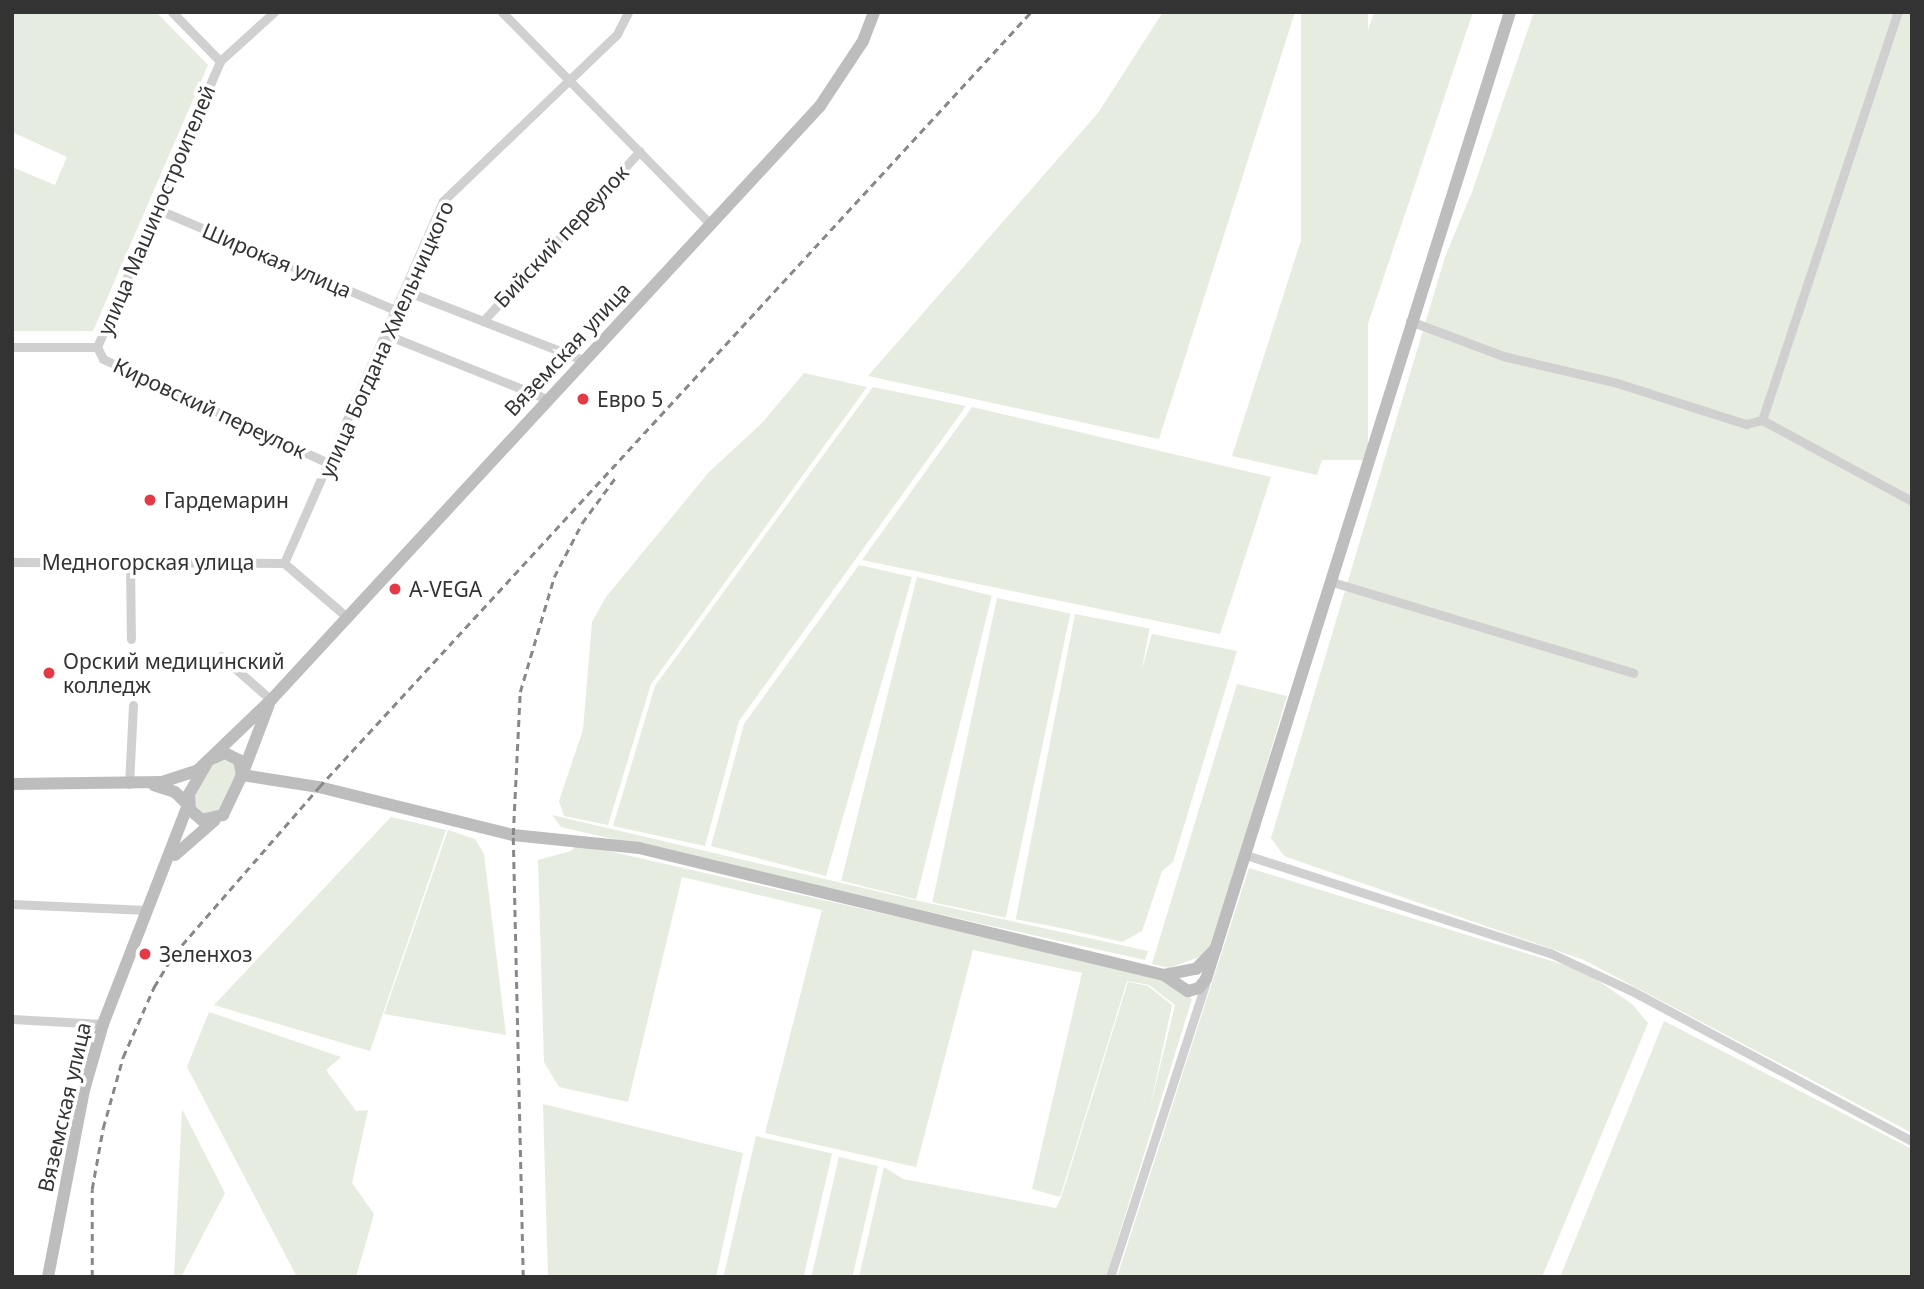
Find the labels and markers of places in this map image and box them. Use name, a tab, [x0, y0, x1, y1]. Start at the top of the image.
place label: Евро 5	[597, 386, 663, 412]
marker: Евро 5	[575, 391, 591, 407]
place label: Гардемарин	[164, 487, 289, 513]
marker: Гардемарин	[142, 492, 158, 508]
place label: A-VEGA	[409, 576, 482, 602]
marker: A-VEGA	[387, 581, 403, 597]
place label: Орский медицинский колледж	[63, 648, 284, 698]
marker: Орский медицинский колледж	[41, 665, 57, 681]
place label: Зеленхоз	[159, 941, 253, 967]
marker: Зеленхоз	[137, 946, 153, 962]

